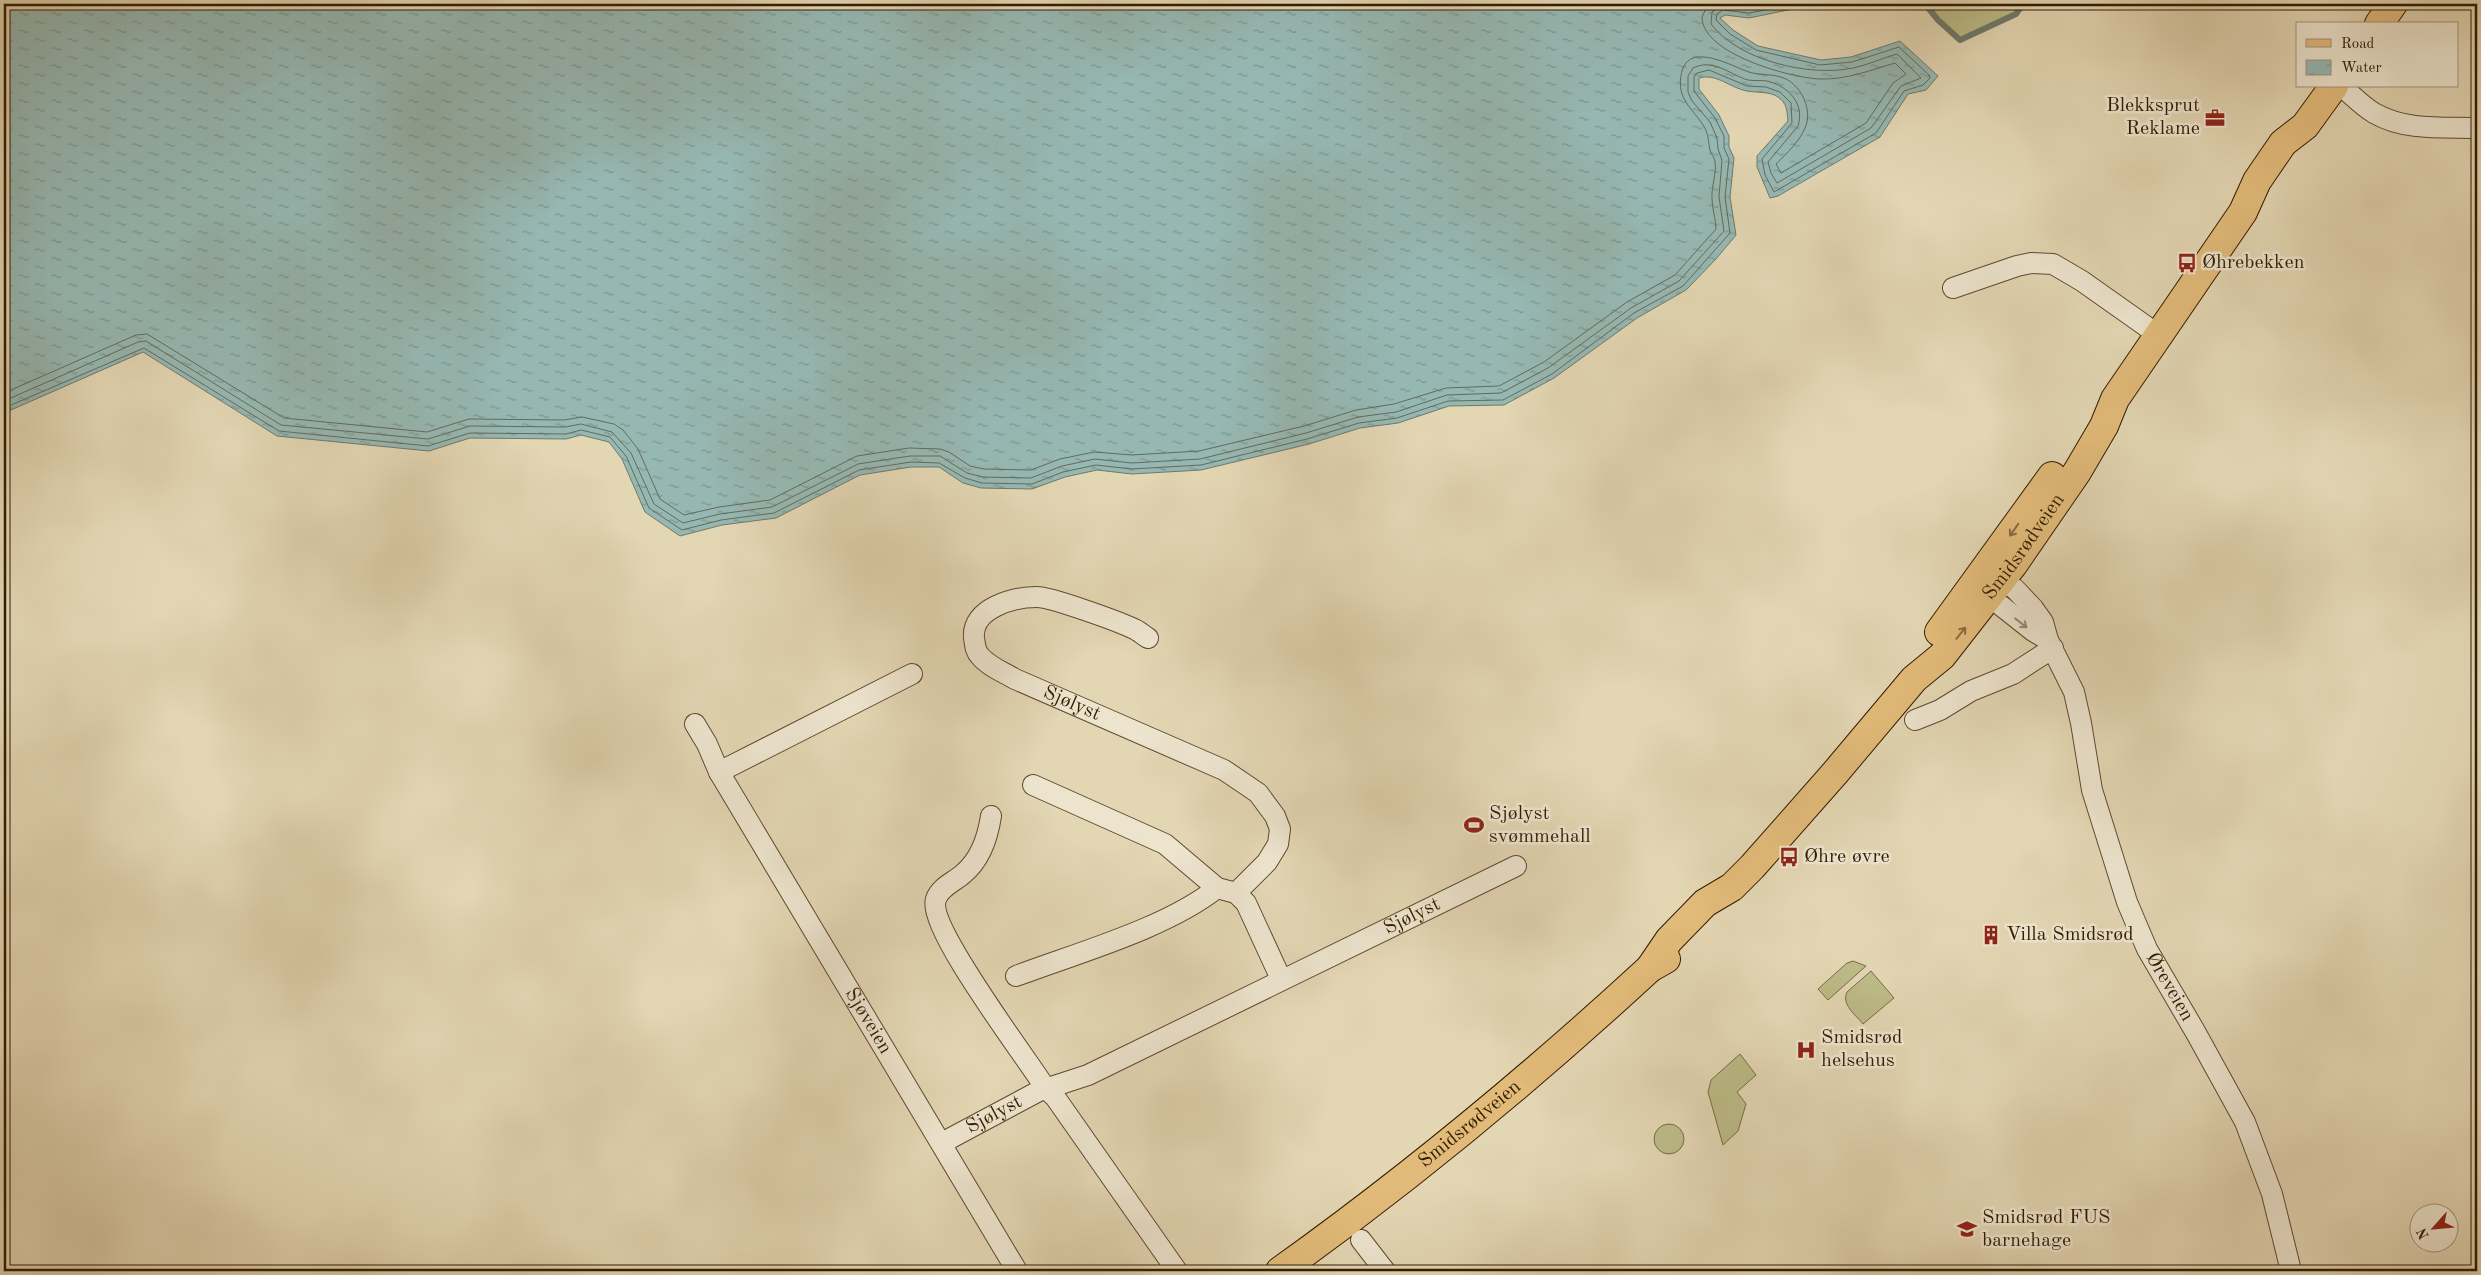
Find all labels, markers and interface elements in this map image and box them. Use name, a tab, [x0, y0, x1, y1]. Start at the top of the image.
legend	[2296, 22, 2458, 88]
text: Road	[2341, 37, 2375, 52]
text: Water	[2341, 61, 2382, 76]
place label: Blekksprut Reklame	[2106, 96, 2200, 139]
office icon: Blekksprut Reklame	[2204, 107, 2226, 129]
bus stop icon: Øhrebekken	[2176, 252, 2198, 274]
place label: Øhrebekken	[2202, 253, 2305, 273]
street label: Smidsrødveien	[1979, 490, 2069, 604]
one-way arrow	[2009, 523, 2019, 537]
one-way arrow	[2014, 617, 2027, 628]
one-way arrow	[1955, 627, 1967, 640]
street label: Sjølyst	[1040, 682, 1103, 725]
place label: Sjølyst svømmehall	[1489, 804, 1591, 847]
sports icon: Sjølyst svømmehall	[1463, 814, 1485, 836]
bus stop icon: Øhre øvre	[1778, 846, 1800, 868]
place label: Øhre øvre	[1804, 847, 1890, 867]
street label: Sjølyst	[1381, 894, 1444, 939]
building icon: Villa Smidsrød	[1980, 924, 2002, 946]
place label: Villa Smidsrød	[2006, 925, 2134, 945]
street label: Øreveien	[2141, 949, 2197, 1025]
street label: Sjøveien	[840, 985, 895, 1058]
place label: Smidsrød helsehus	[1821, 1028, 1902, 1071]
hospital icon: Smidsrød helsehus	[1795, 1039, 1817, 1061]
street label: Smidsrødveien	[1415, 1077, 1525, 1172]
street label: Sjølyst	[963, 1092, 1026, 1138]
north arrow	[2408, 1202, 2458, 1252]
place label: Smidsrød FUS barnehage	[1982, 1208, 2110, 1251]
school or university icon: Smidsrød FUS barnehage	[1956, 1218, 1978, 1240]
text: N	[2415, 1225, 2432, 1241]

